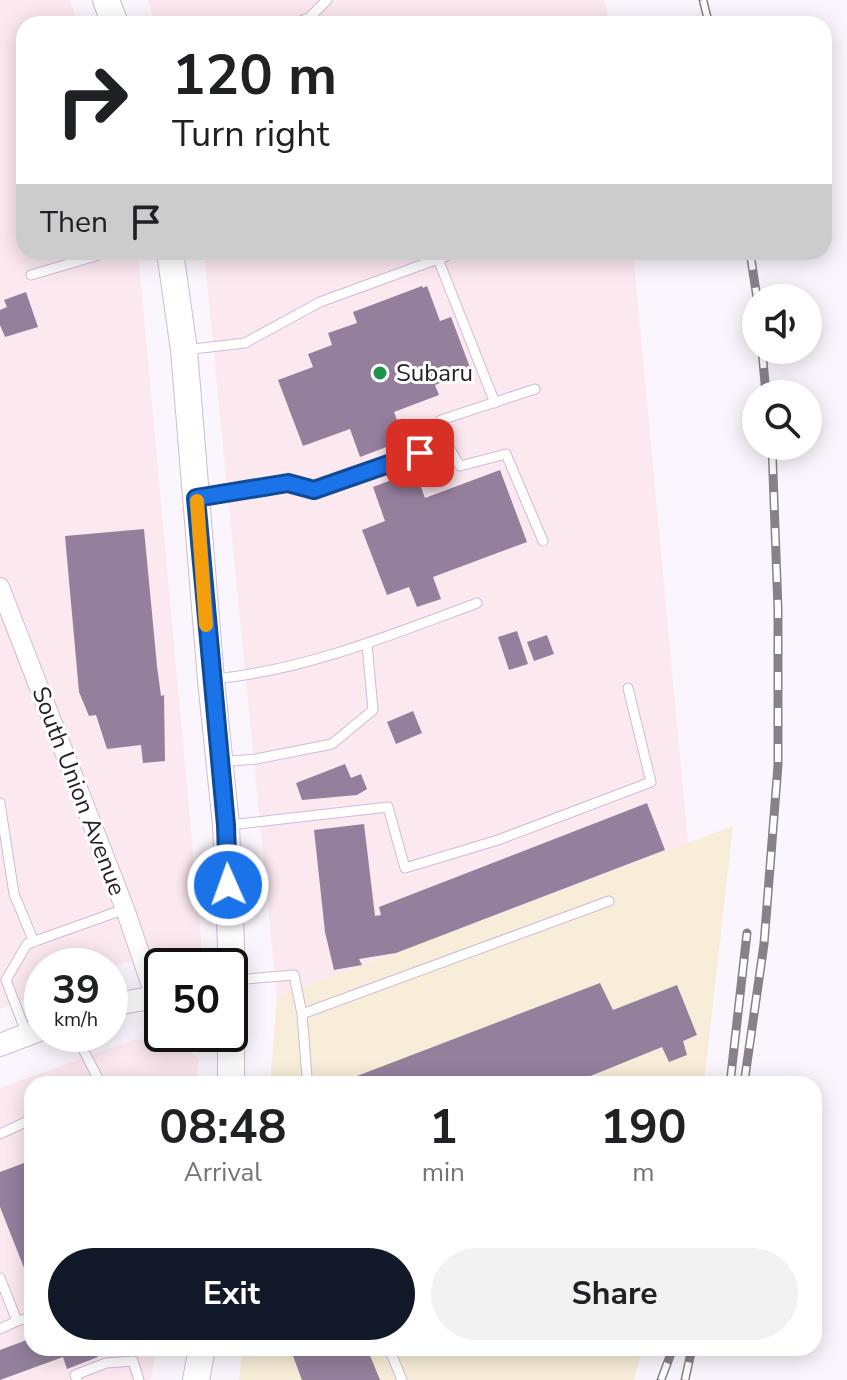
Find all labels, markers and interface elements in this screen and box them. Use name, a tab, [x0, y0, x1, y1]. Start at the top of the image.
text: 120 m	[172, 37, 337, 114]
icon: right	[40, 48, 144, 152]
text: Turn right	[172, 110, 329, 159]
icon: arrive	[124, 200, 168, 244]
text: Then	[40, 202, 108, 243]
map controls	[742, 284, 822, 460]
button: sound	[742, 284, 822, 364]
place label: Subaru	[396, 357, 473, 389]
marker: Subaru	[371, 364, 389, 382]
button: search	[742, 380, 822, 460]
pin	[386, 419, 454, 487]
icon: arrive	[398, 431, 442, 475]
street label: South Union Avenue	[24, 682, 134, 900]
position arrow	[186, 843, 270, 927]
speed limit sign: 50	[144, 948, 248, 1052]
text: 39	[52, 963, 100, 1017]
text: km/h	[54, 1006, 98, 1033]
text: 08:48	[159, 1094, 286, 1160]
text: 1	[429, 1094, 458, 1160]
text: 190	[600, 1094, 687, 1160]
text: Arrival	[184, 1155, 262, 1190]
text: min	[422, 1155, 465, 1190]
text: m	[632, 1155, 655, 1190]
button: Exit	[48, 1248, 415, 1340]
button: Share	[431, 1248, 798, 1340]

